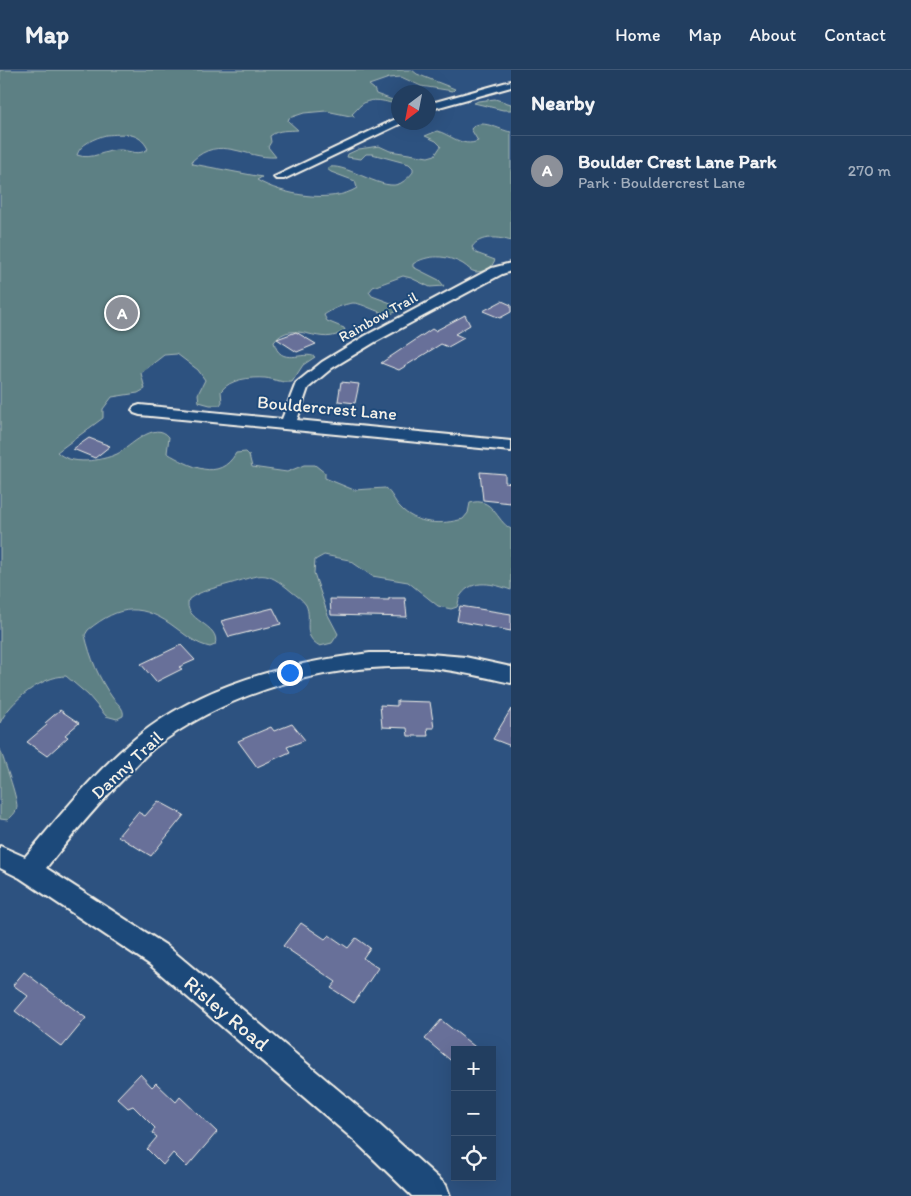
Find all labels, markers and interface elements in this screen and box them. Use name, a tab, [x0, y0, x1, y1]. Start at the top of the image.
text: Map	[25, 20, 69, 49]
text: Home	[615, 24, 661, 46]
text: Map	[689, 24, 722, 46]
text: About	[750, 24, 796, 46]
text: Contact	[824, 24, 886, 46]
north arrow	[391, 85, 436, 130]
text: Nearby	[531, 90, 595, 115]
text: Boulder Crest Lane Park	[578, 150, 777, 173]
text: A	[542, 161, 552, 180]
text: 270 m	[848, 161, 891, 180]
text: Park · Bouldercrest Lane	[578, 173, 745, 192]
street label: Rainbow Trail	[335, 288, 421, 346]
pin: A	[106, 294, 138, 332]
street label: Bouldercrest Lane	[256, 391, 398, 425]
your location	[277, 660, 303, 686]
street label: Danny Trail	[87, 726, 167, 804]
street label: Risley Road	[179, 970, 275, 1056]
map controls	[451, 1046, 496, 1181]
button: +	[451, 1046, 496, 1091]
button: −	[451, 1091, 496, 1136]
button: locate	[451, 1136, 496, 1181]

